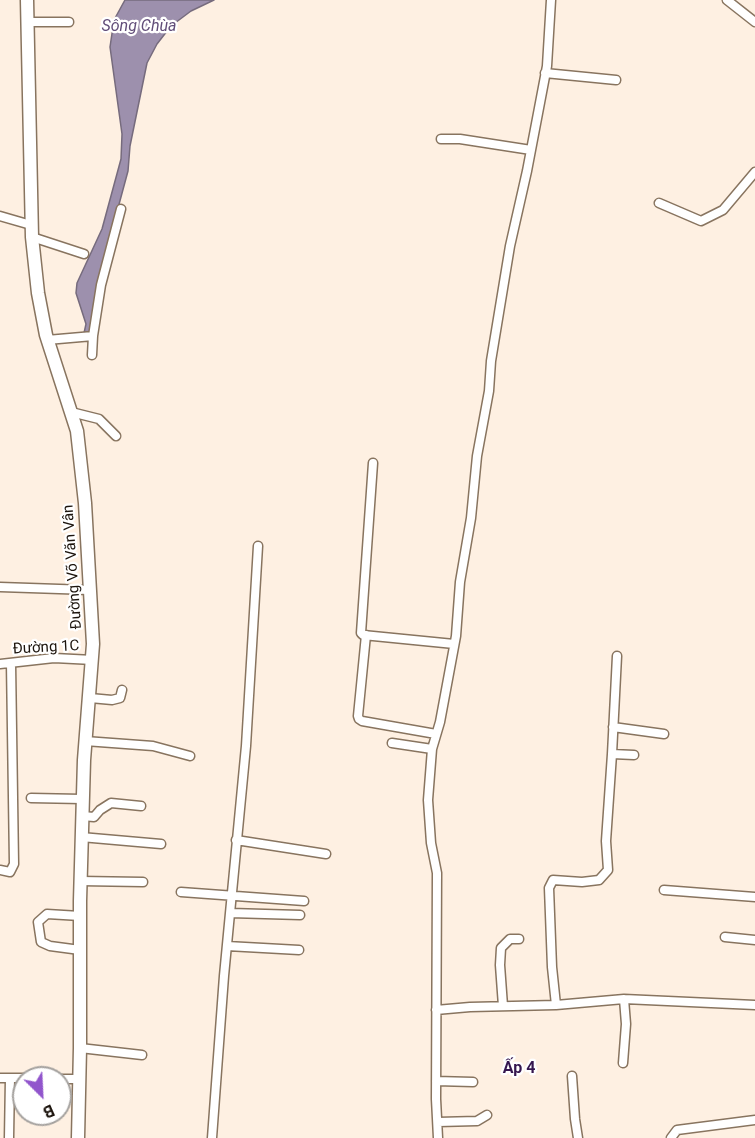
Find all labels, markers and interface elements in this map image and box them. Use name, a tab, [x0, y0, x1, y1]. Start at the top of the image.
water label: Sông Chùa	[102, 17, 176, 37]
street label: Đường Võ Văn Vân	[60, 504, 86, 630]
street label: Đường 1C	[12, 637, 80, 659]
district label: Ấp 4	[503, 1059, 535, 1079]
north arrow	[12, 1066, 72, 1126]
text: B	[40, 1100, 57, 1122]

